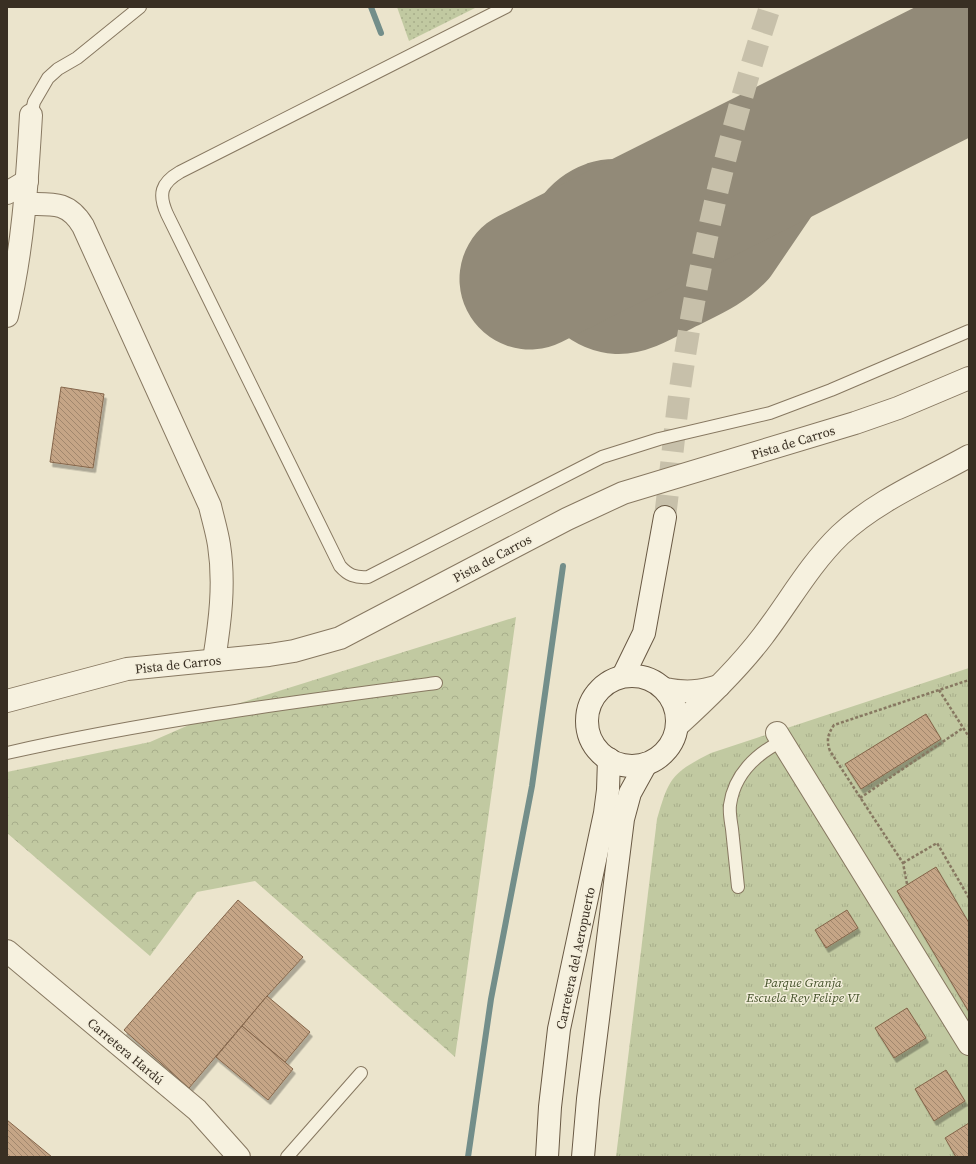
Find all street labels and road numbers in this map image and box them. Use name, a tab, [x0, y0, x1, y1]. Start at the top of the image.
street label: Pista de Carros	[749, 422, 837, 463]
street label: Pista de Carros	[450, 530, 535, 586]
street label: Pista de Carros	[134, 651, 222, 677]
street label: Carretera del Aeropuerto	[552, 885, 599, 1031]
street label: Carretera Hardú	[84, 1014, 168, 1089]

